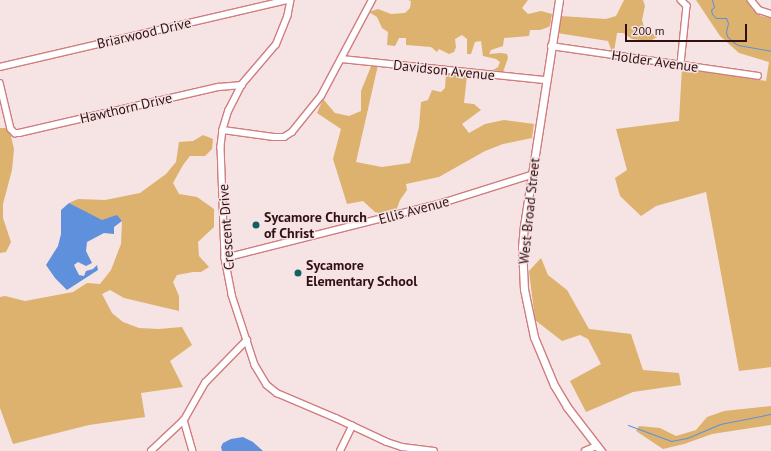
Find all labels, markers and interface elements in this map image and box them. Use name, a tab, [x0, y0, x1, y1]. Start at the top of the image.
street label: Briarwood Drive	[95, 14, 193, 52]
scale bar	[627, 16, 749, 42]
text: 200 m	[632, 23, 665, 38]
street label: Holder Avenue	[610, 47, 700, 75]
street label: Davidson Avenue	[392, 56, 496, 84]
street label: Hawthorn Drive	[78, 89, 174, 127]
street label: West Broad Street	[515, 157, 543, 265]
street label: Crescent Drive	[215, 183, 237, 271]
street label: Ellis Avenue	[377, 192, 451, 228]
place label: Sycamore Church of Christ	[264, 209, 367, 242]
marker: Sycamore Church of Christ	[251, 220, 261, 230]
place label: Sycamore Elementary School	[306, 257, 418, 290]
marker: Sycamore Elementary School	[293, 268, 303, 278]

